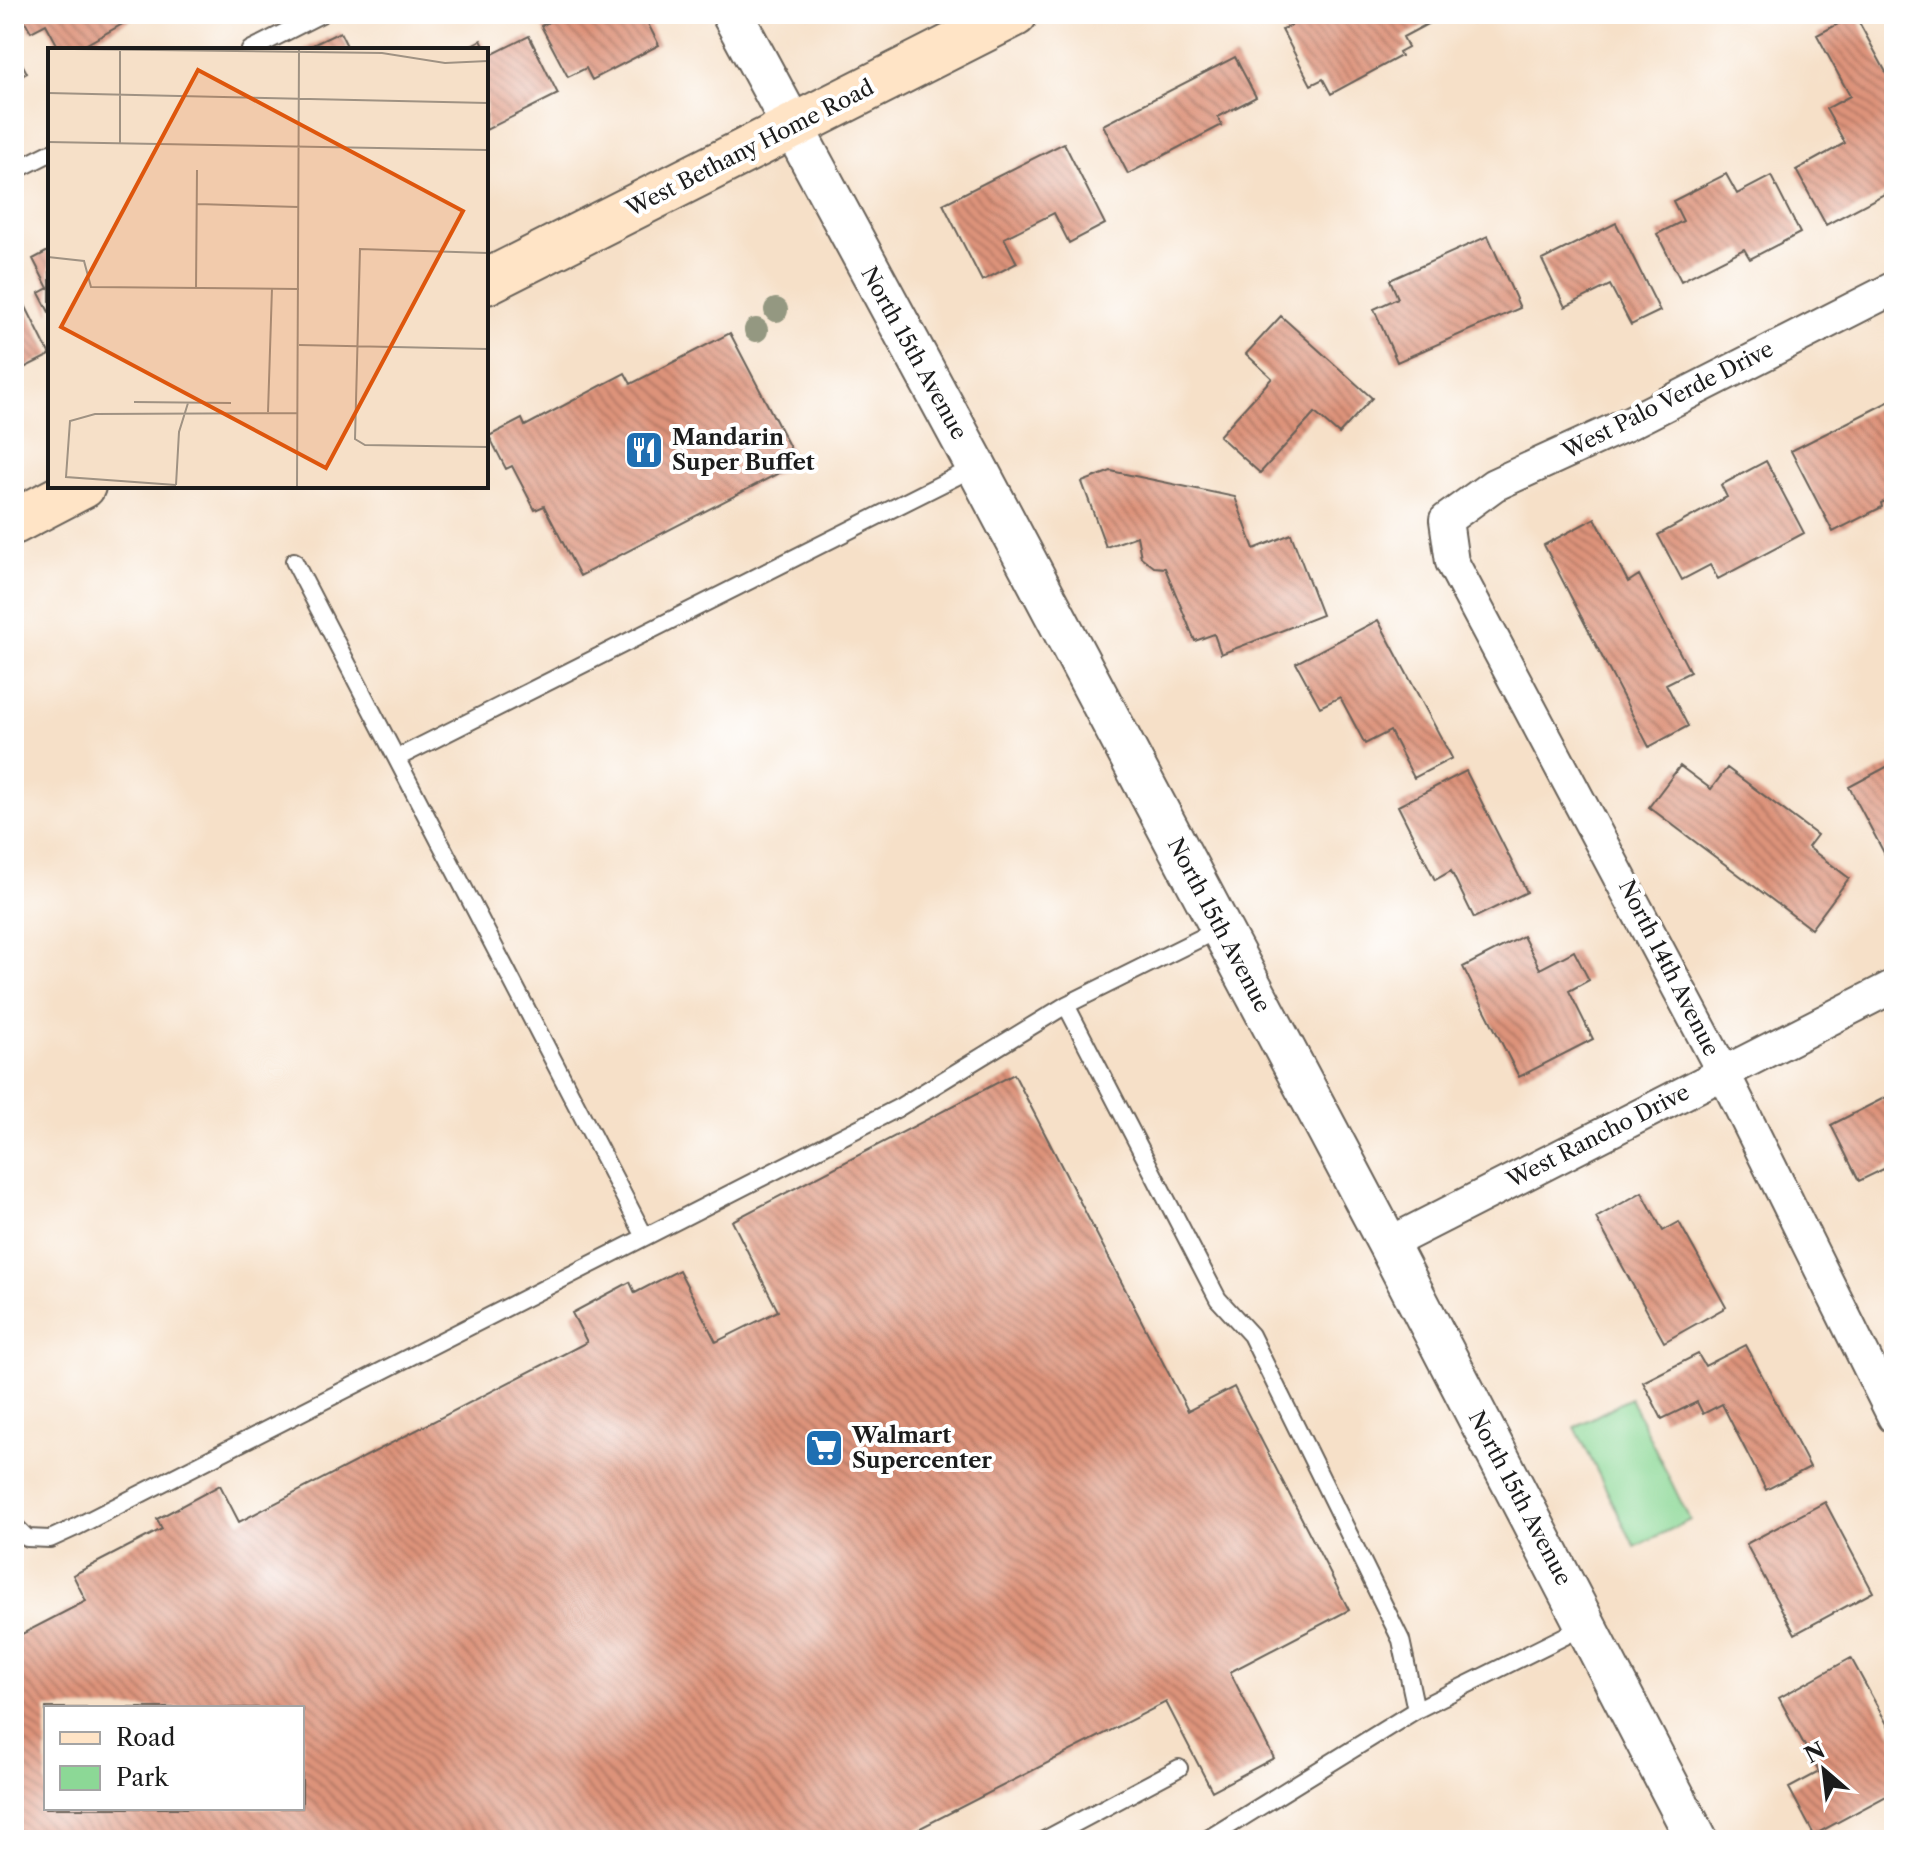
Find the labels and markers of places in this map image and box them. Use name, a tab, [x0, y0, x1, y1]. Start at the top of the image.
place label: Mandarin Super Buffet	[672, 424, 815, 476]
restaurant icon: Mandarin Super Buffet	[623, 429, 665, 471]
place label: Walmart Supercenter	[851, 1422, 992, 1474]
supermarket icon: Walmart Supercenter	[803, 1427, 845, 1469]

